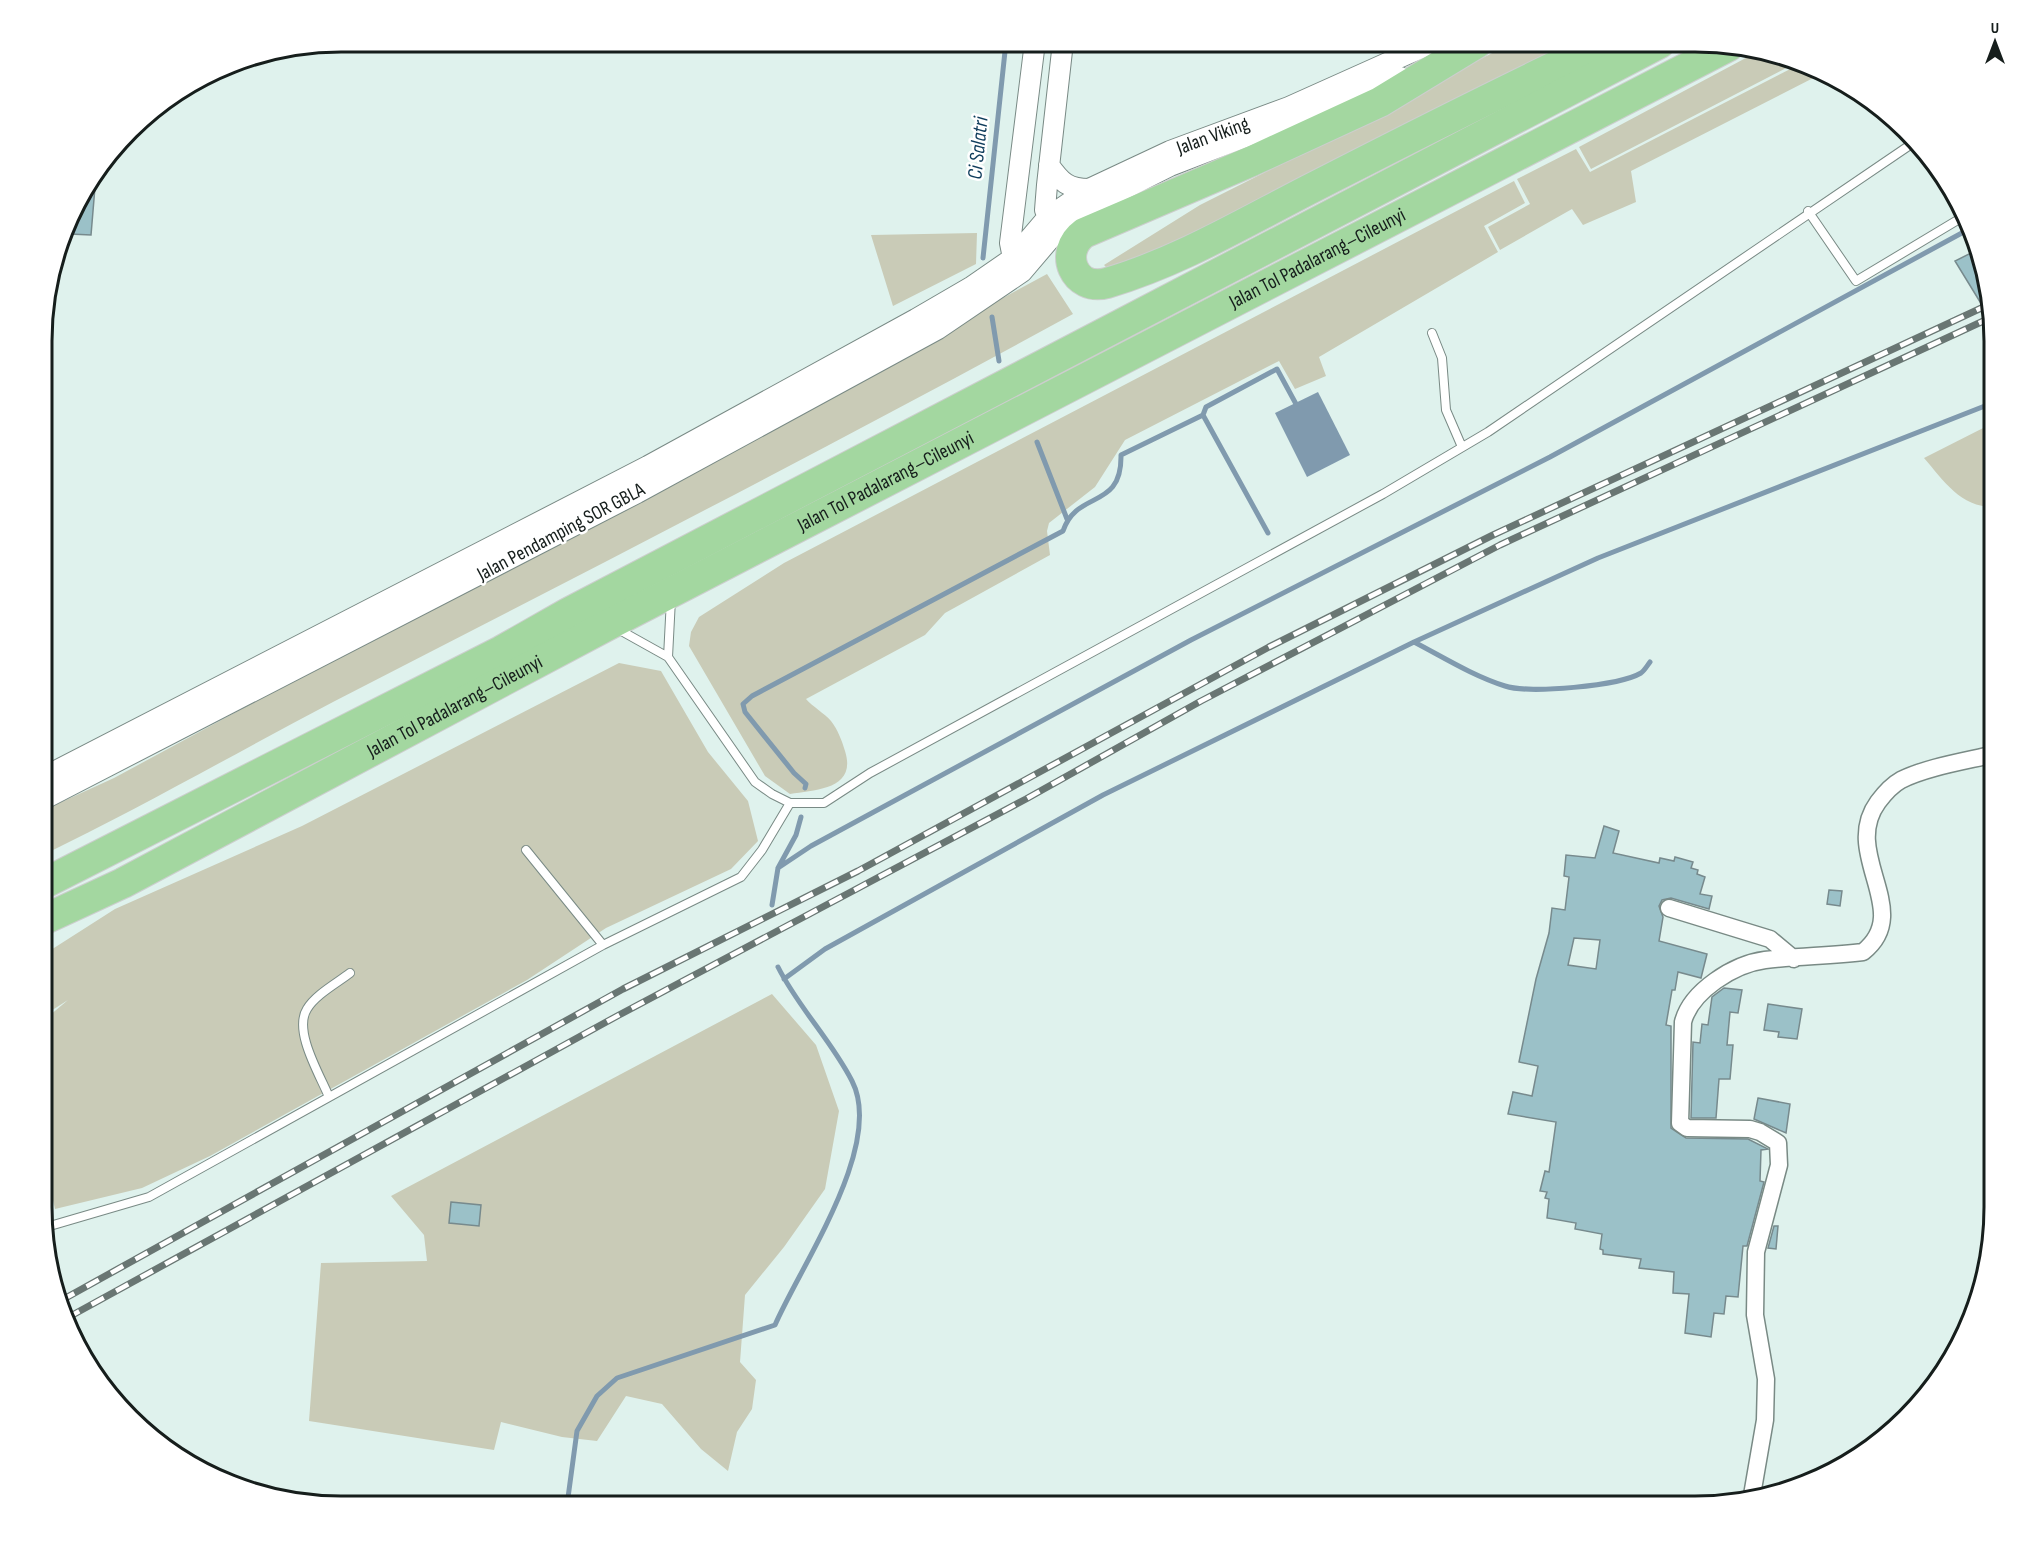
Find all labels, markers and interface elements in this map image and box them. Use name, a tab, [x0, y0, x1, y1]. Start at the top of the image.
north arrow	[1965, 12, 2025, 72]
text: U	[1991, 19, 1999, 38]
street label: Jalan Viking	[1172, 112, 1253, 161]
water label: Ci Salatri	[962, 114, 994, 181]
street label: Jalan Tol Padalarang–Cileunyi	[1224, 203, 1410, 314]
street label: Jalan Tol Padalarang–Cileunyi	[793, 426, 978, 538]
street label: Jalan Pendamping SOR GBLA	[472, 477, 649, 587]
street label: Jalan Tol Padalarang–Cileunyi	[362, 650, 547, 763]

